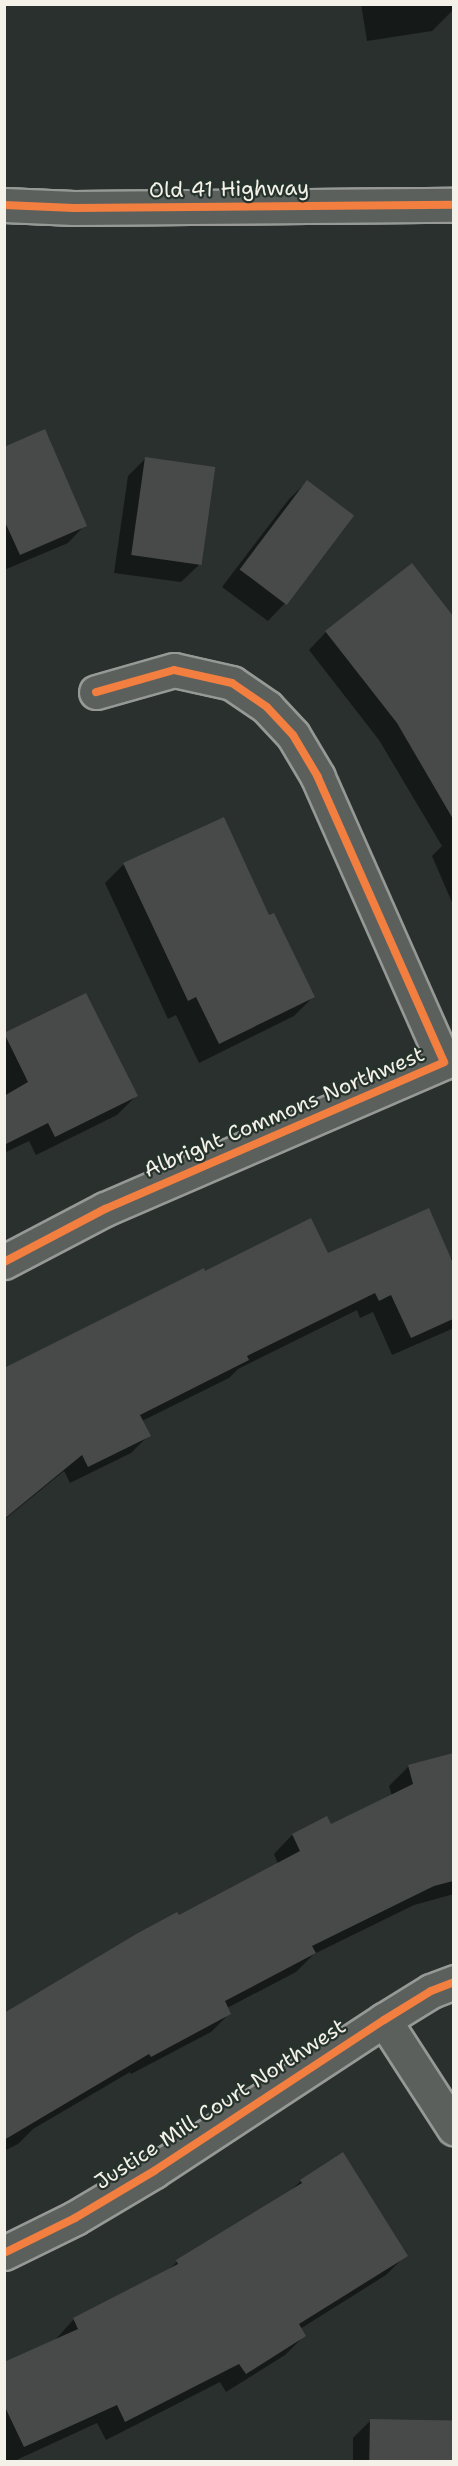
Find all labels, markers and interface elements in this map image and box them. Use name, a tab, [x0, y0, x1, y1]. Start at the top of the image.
street label: Old 41 Highway	[149, 175, 309, 203]
street label: Albright Commons Northwest	[140, 1041, 428, 1183]
street label: Justice Mill Court Northwest	[90, 2013, 350, 2195]

